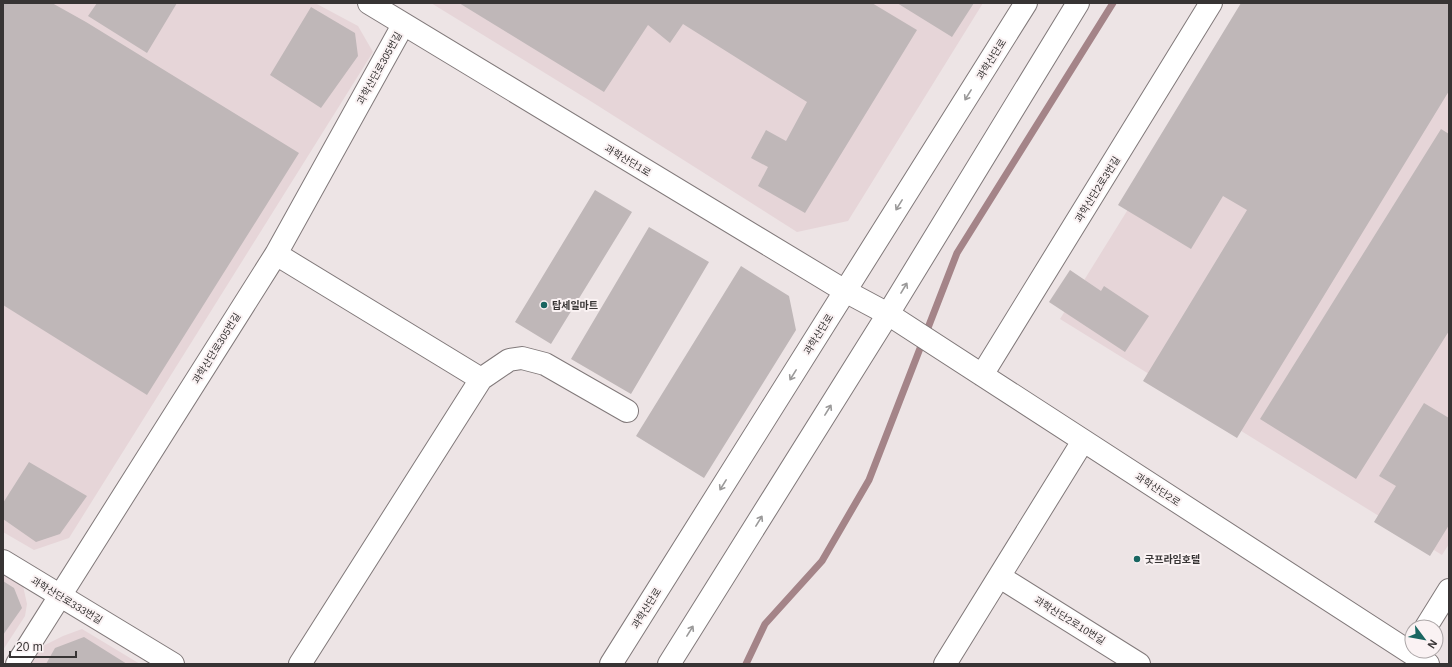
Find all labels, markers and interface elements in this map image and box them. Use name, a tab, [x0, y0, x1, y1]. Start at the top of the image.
street label: 과학산단로305번길	[355, 30, 404, 106]
street label: 과학산단로	[975, 37, 1008, 82]
one-way arrow	[964, 89, 972, 100]
street label: 과학산단1로	[603, 142, 653, 178]
street label: 과학산단2로3번길	[1073, 154, 1122, 224]
one-way arrow	[895, 199, 903, 210]
one-way arrow	[900, 282, 908, 294]
marker: 탑세일마트	[539, 300, 549, 310]
place label: 탑세일마트	[552, 300, 598, 311]
street label: 과학산단로305번길	[190, 311, 243, 386]
street label: 과학산단로	[802, 312, 835, 357]
one-way arrow	[788, 369, 796, 381]
one-way arrow	[824, 404, 832, 416]
street label: 과학산단2로	[1133, 471, 1182, 508]
one-way arrow	[719, 479, 727, 491]
one-way arrow	[755, 515, 763, 527]
marker: 굿프라임호텔	[1132, 554, 1142, 564]
place label: 굿프라임호텔	[1145, 554, 1200, 565]
street label: 과학산단로333번길	[29, 575, 104, 626]
street label: 과학산단로	[630, 586, 663, 631]
street label: 과학산단2로10번길	[1032, 594, 1107, 647]
north arrow	[1404, 619, 1444, 659]
one-way arrow	[686, 626, 694, 637]
scale bar	[10, 633, 76, 659]
text: N	[1425, 638, 1440, 651]
text: 20 m	[16, 640, 43, 654]

